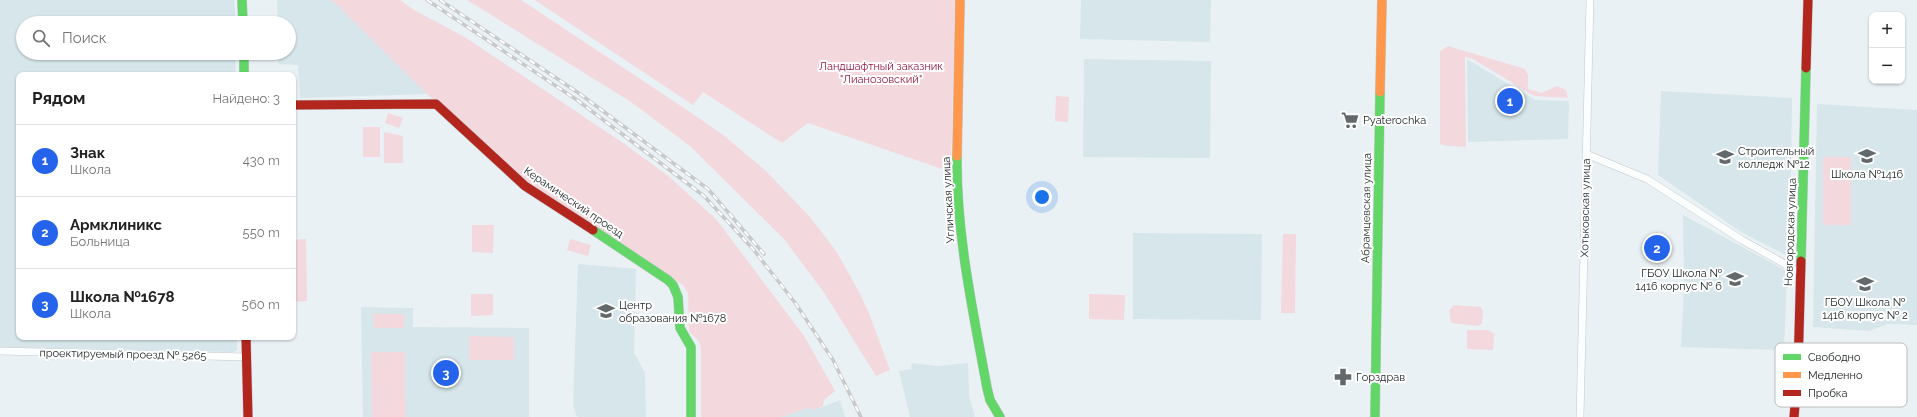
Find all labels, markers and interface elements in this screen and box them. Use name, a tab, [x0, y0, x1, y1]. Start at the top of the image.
map controls	[1869, 12, 1905, 84]
button: +	[1869, 12, 1905, 48]
search box	[16, 16, 296, 60]
icon: search	[30, 27, 52, 49]
text: Поиск	[62, 29, 107, 47]
button: −	[1869, 48, 1905, 84]
park label: Ландшафтный заказник "Лианозовский"	[819, 60, 943, 86]
pin: 1	[1497, 86, 1523, 116]
text: Рядом	[32, 88, 85, 108]
text: Найдено: 3	[212, 91, 280, 106]
supermarket icon: Pyaterochka	[1340, 110, 1360, 130]
place label: Pyaterochka	[1363, 114, 1426, 127]
text: Знак	[70, 144, 105, 162]
place label: Строительный колледж №12	[1738, 145, 1814, 171]
school or university icon: Школа №1416	[1857, 146, 1877, 166]
school or university icon: Строительный колледж №12	[1715, 147, 1735, 167]
text: 1	[42, 153, 48, 168]
text: 430 m	[243, 153, 280, 168]
street label: Абрамцевская улица	[1359, 153, 1374, 263]
street label: Угличская улица	[940, 156, 957, 244]
street label: Хотьковская улица	[1578, 158, 1593, 258]
text: Школа	[70, 162, 111, 177]
street label: Керамический проезд	[521, 164, 627, 241]
place label: Школа №1416	[1831, 168, 1903, 181]
street label: Новгородская улица	[1782, 178, 1799, 286]
your location	[1032, 187, 1052, 207]
text: Армклиникс	[70, 216, 162, 234]
text: 2	[41, 225, 49, 240]
text: 550 m	[243, 225, 280, 240]
pin: 2	[1644, 233, 1670, 263]
text: Больница	[70, 234, 130, 249]
place label: ГБОУ Школа № 1416 корпус № 6	[1636, 267, 1722, 293]
school or university icon: ГБОУ Школа № 1416 корпус № 6	[1725, 269, 1745, 289]
school or university icon: ГБОУ Школа № 1416 корпус № 2	[1855, 274, 1875, 294]
text: Школа №1678	[70, 288, 175, 306]
place label: ГБОУ Школа № 1416 корпус № 2	[1822, 296, 1908, 322]
text: 3	[41, 297, 49, 312]
text: 560 m	[242, 297, 280, 312]
place label: Центр образования №1678	[619, 299, 726, 325]
school or university icon: Центр образования №1678	[596, 301, 616, 321]
text: Школа	[70, 306, 111, 321]
legend	[1775, 343, 1907, 407]
street label: проектируемый проезд № 5265	[39, 347, 206, 362]
text: Свободно	[1808, 351, 1861, 364]
pin: 3	[433, 358, 459, 388]
pharmacy icon: Горздрав	[1333, 367, 1353, 387]
text: Медленно	[1808, 369, 1863, 382]
place label: Горздрав	[1356, 371, 1405, 384]
text: Пробка	[1808, 387, 1848, 400]

